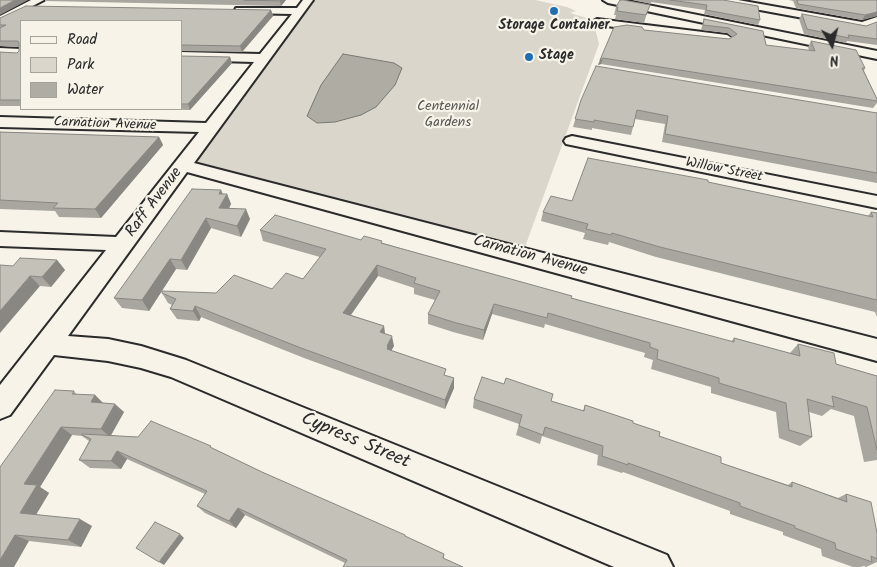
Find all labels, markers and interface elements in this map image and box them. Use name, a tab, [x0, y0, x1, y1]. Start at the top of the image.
marker: Storage Container	[548, 5, 560, 17]
place label: Storage Container	[498, 19, 610, 35]
legend	[20, 20, 182, 110]
north arrow	[807, 20, 857, 70]
text: Road	[67, 28, 97, 52]
text: N	[828, 48, 840, 71]
place label: Stage	[539, 49, 574, 65]
marker: Stage	[523, 51, 535, 63]
text: Park	[67, 53, 94, 77]
text: Water	[67, 78, 103, 102]
park label: Centennial Gardens	[417, 100, 479, 132]
street label: Carnation Avenue	[53, 115, 157, 135]
street label: Willow Street	[684, 155, 764, 187]
street label: Raff Avenue	[123, 164, 187, 242]
street label: Carnation Avenue	[471, 232, 589, 282]
street label: Cypress Street	[297, 409, 413, 475]

